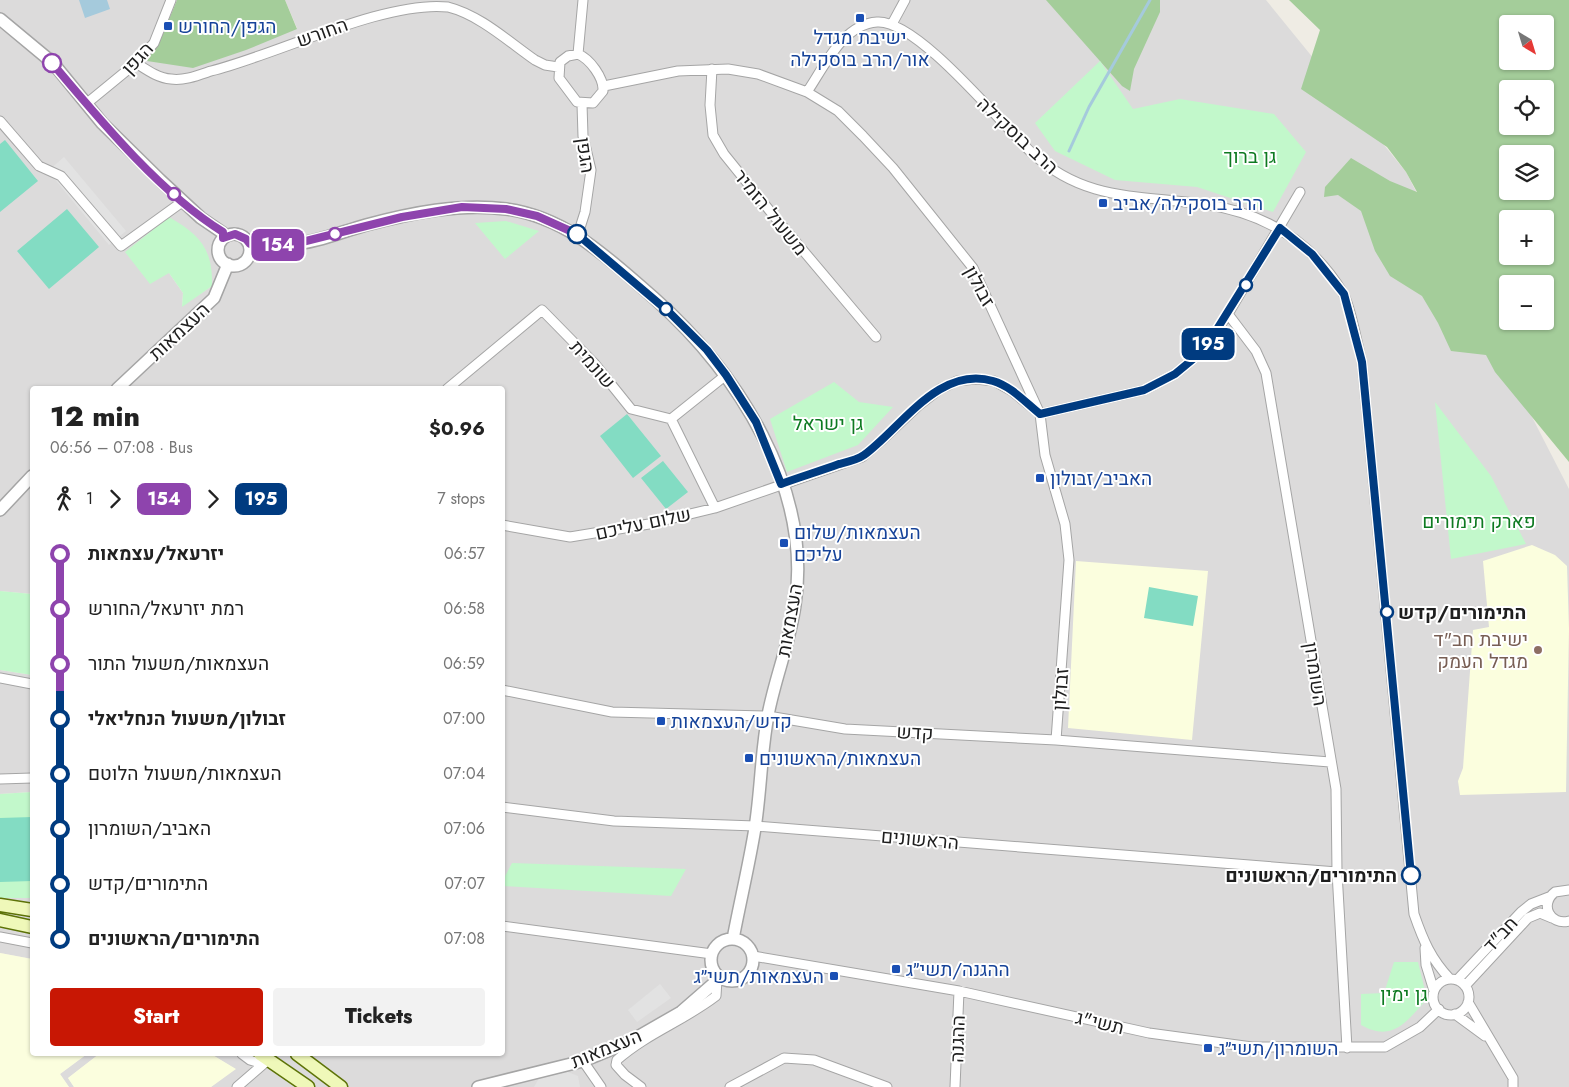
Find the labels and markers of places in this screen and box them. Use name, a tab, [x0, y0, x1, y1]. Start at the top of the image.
marker: ישיבת מגדל אור/הרב בוסקילה	[854, 12, 866, 24]
place label: הגפן/החורש	[178, 13, 276, 40]
marker: הגפן/החורש	[162, 20, 174, 32]
place label: ישיבת מגדל אור/הרב בוסקילה	[790, 24, 930, 73]
unlabelled marker	[42, 53, 62, 73]
unlabelled marker	[167, 187, 181, 201]
place label: הרב בוסקילה/אביב	[1113, 190, 1263, 217]
marker: הרב בוסקילה/אביב	[1097, 197, 1109, 209]
unlabelled marker	[567, 224, 587, 244]
unlabelled marker	[328, 227, 342, 241]
unlabelled marker	[1239, 278, 1253, 292]
unlabelled marker	[659, 302, 673, 316]
place label: האביב/זבולון	[1050, 465, 1152, 492]
marker: האביב/זבולון	[1034, 472, 1046, 484]
place label: העצמאות/שלום עליכם	[794, 519, 921, 568]
marker: העצמאות/שלום עליכם	[778, 537, 790, 549]
place label: התימורים/קדש	[1398, 599, 1526, 626]
marker: התימורים/קדש	[1380, 605, 1394, 619]
place label: ישיבת חב"ד מגדל העמק	[1434, 626, 1528, 675]
marker: ישיבת חב"ד מגדל העמק	[1532, 644, 1544, 656]
place label: קדש/העצמאות	[671, 708, 792, 735]
marker: קדש/העצמאות	[655, 715, 667, 727]
place label: העצמאות/הראשונים	[759, 745, 921, 772]
marker: העצמאות/הראשונים	[743, 752, 755, 764]
place label: התימורים/הראשונים	[1225, 862, 1397, 889]
marker: התימורים/הראשונים	[1401, 865, 1421, 885]
place label: ההגנה/תשי״ג	[906, 956, 1010, 983]
place label: העצמאות/תשי״ג	[694, 963, 824, 990]
marker: ההגנה/תשי״ג	[890, 963, 902, 975]
marker: העצמאות/תשי״ג	[828, 970, 840, 982]
place label: השומרון/תשי״ג	[1218, 1035, 1338, 1062]
marker: השומרון/תשי״ג	[1202, 1042, 1214, 1054]

